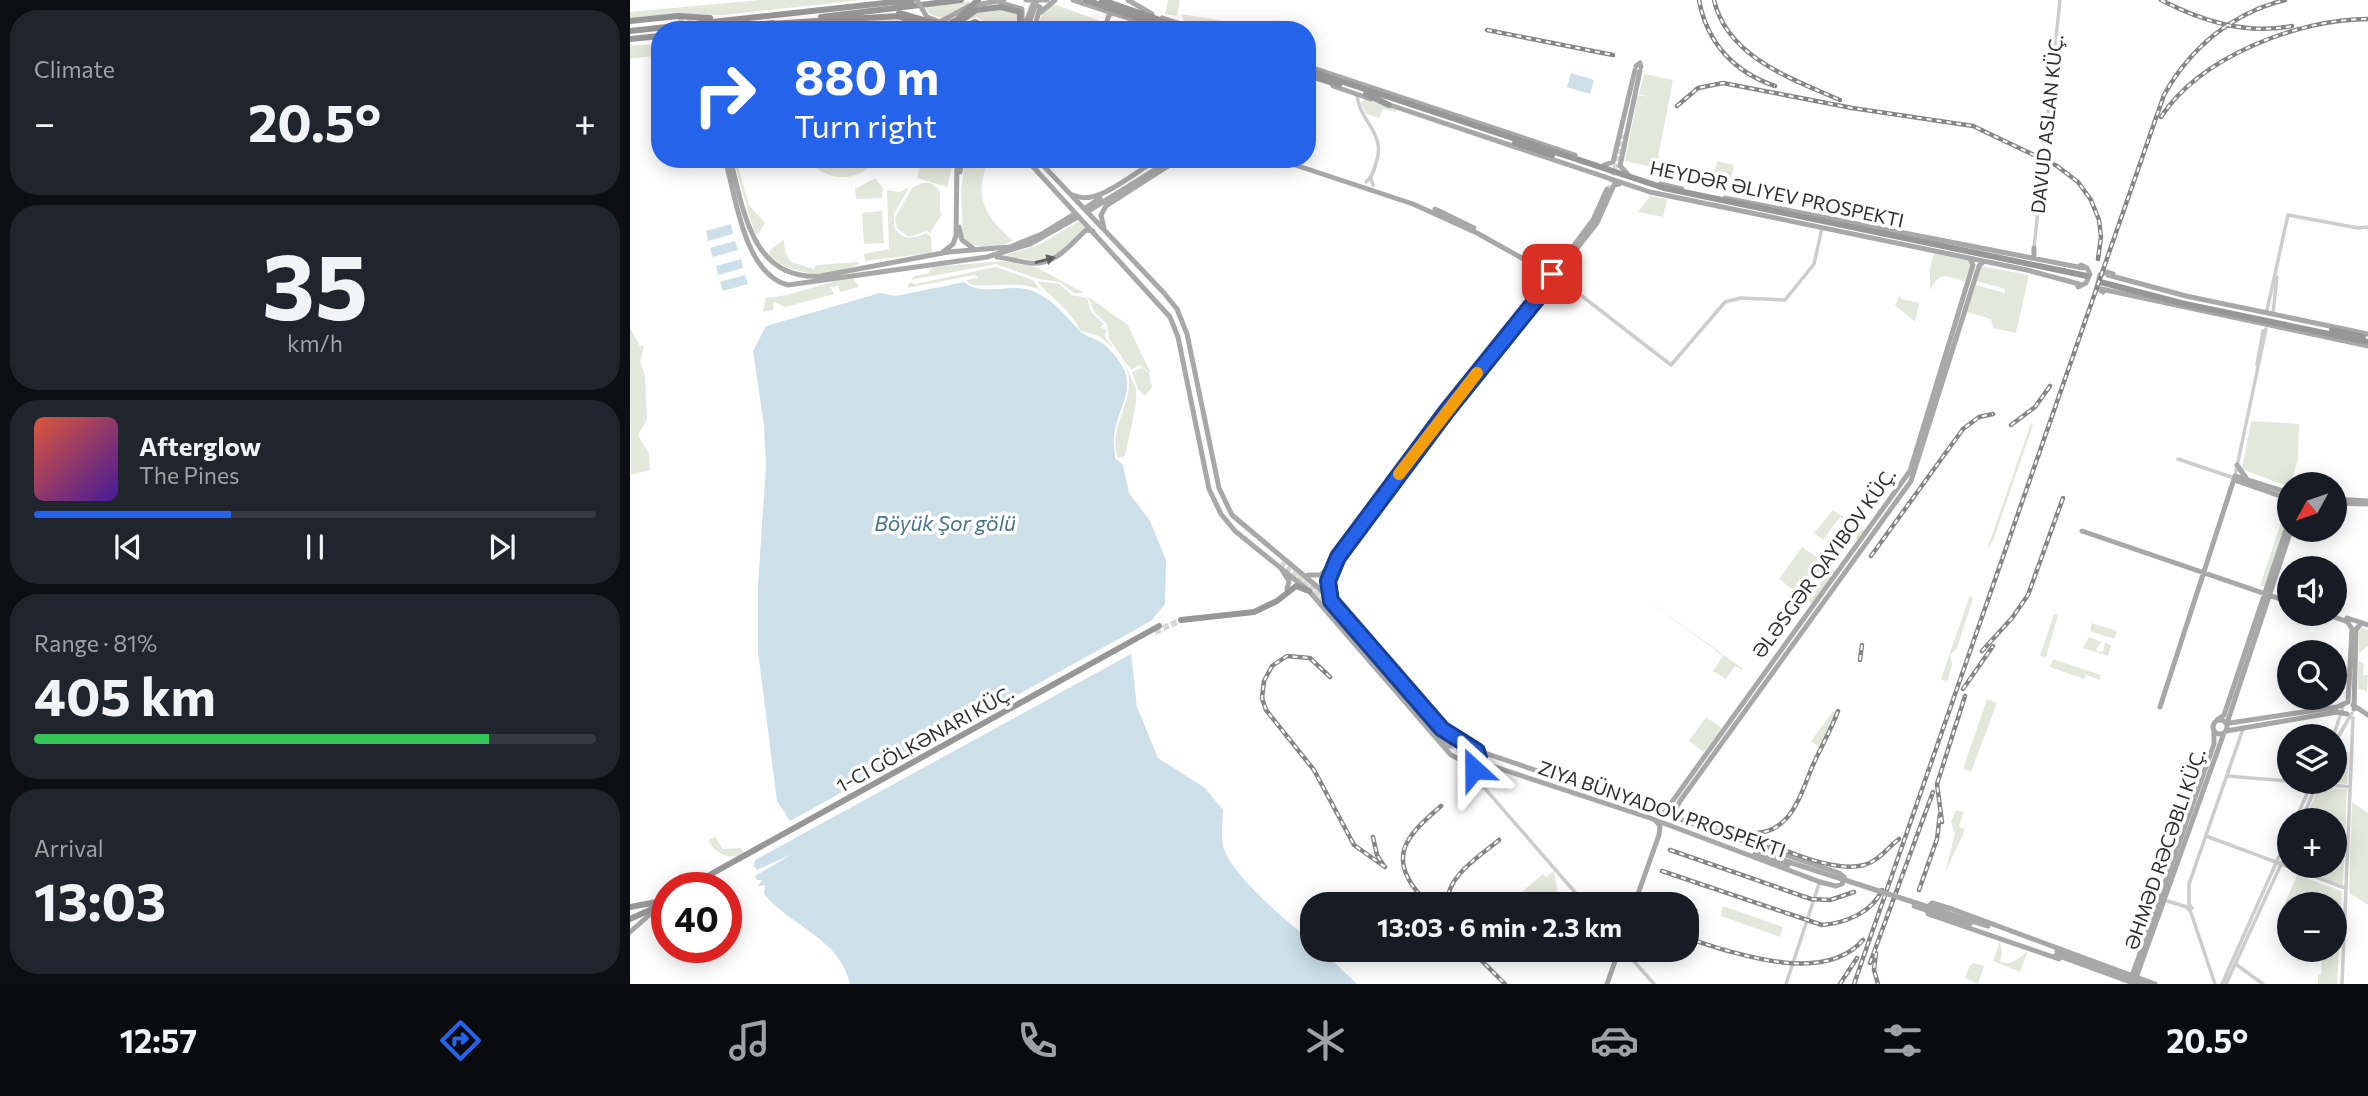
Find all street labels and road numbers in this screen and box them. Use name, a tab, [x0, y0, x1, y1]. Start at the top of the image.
street label: DAVUD ASLAN KÜÇ.	[2026, 33, 2067, 215]
street label: HEYDƏR ƏLIYEV PROSPEKTI	[1648, 155, 1906, 232]
street label: ƏLƏSGƏR QAYIBOV KÜÇ.	[1747, 463, 1900, 662]
street label: 1-CI GÖLKƏNARI KÜÇ.	[832, 680, 1017, 797]
street label: ƏHMƏD RƏCƏBLI KÜÇ.	[2119, 745, 2210, 952]
street label: ZIYA BÜNYADOV PROSPEKTI	[1535, 755, 1789, 862]

